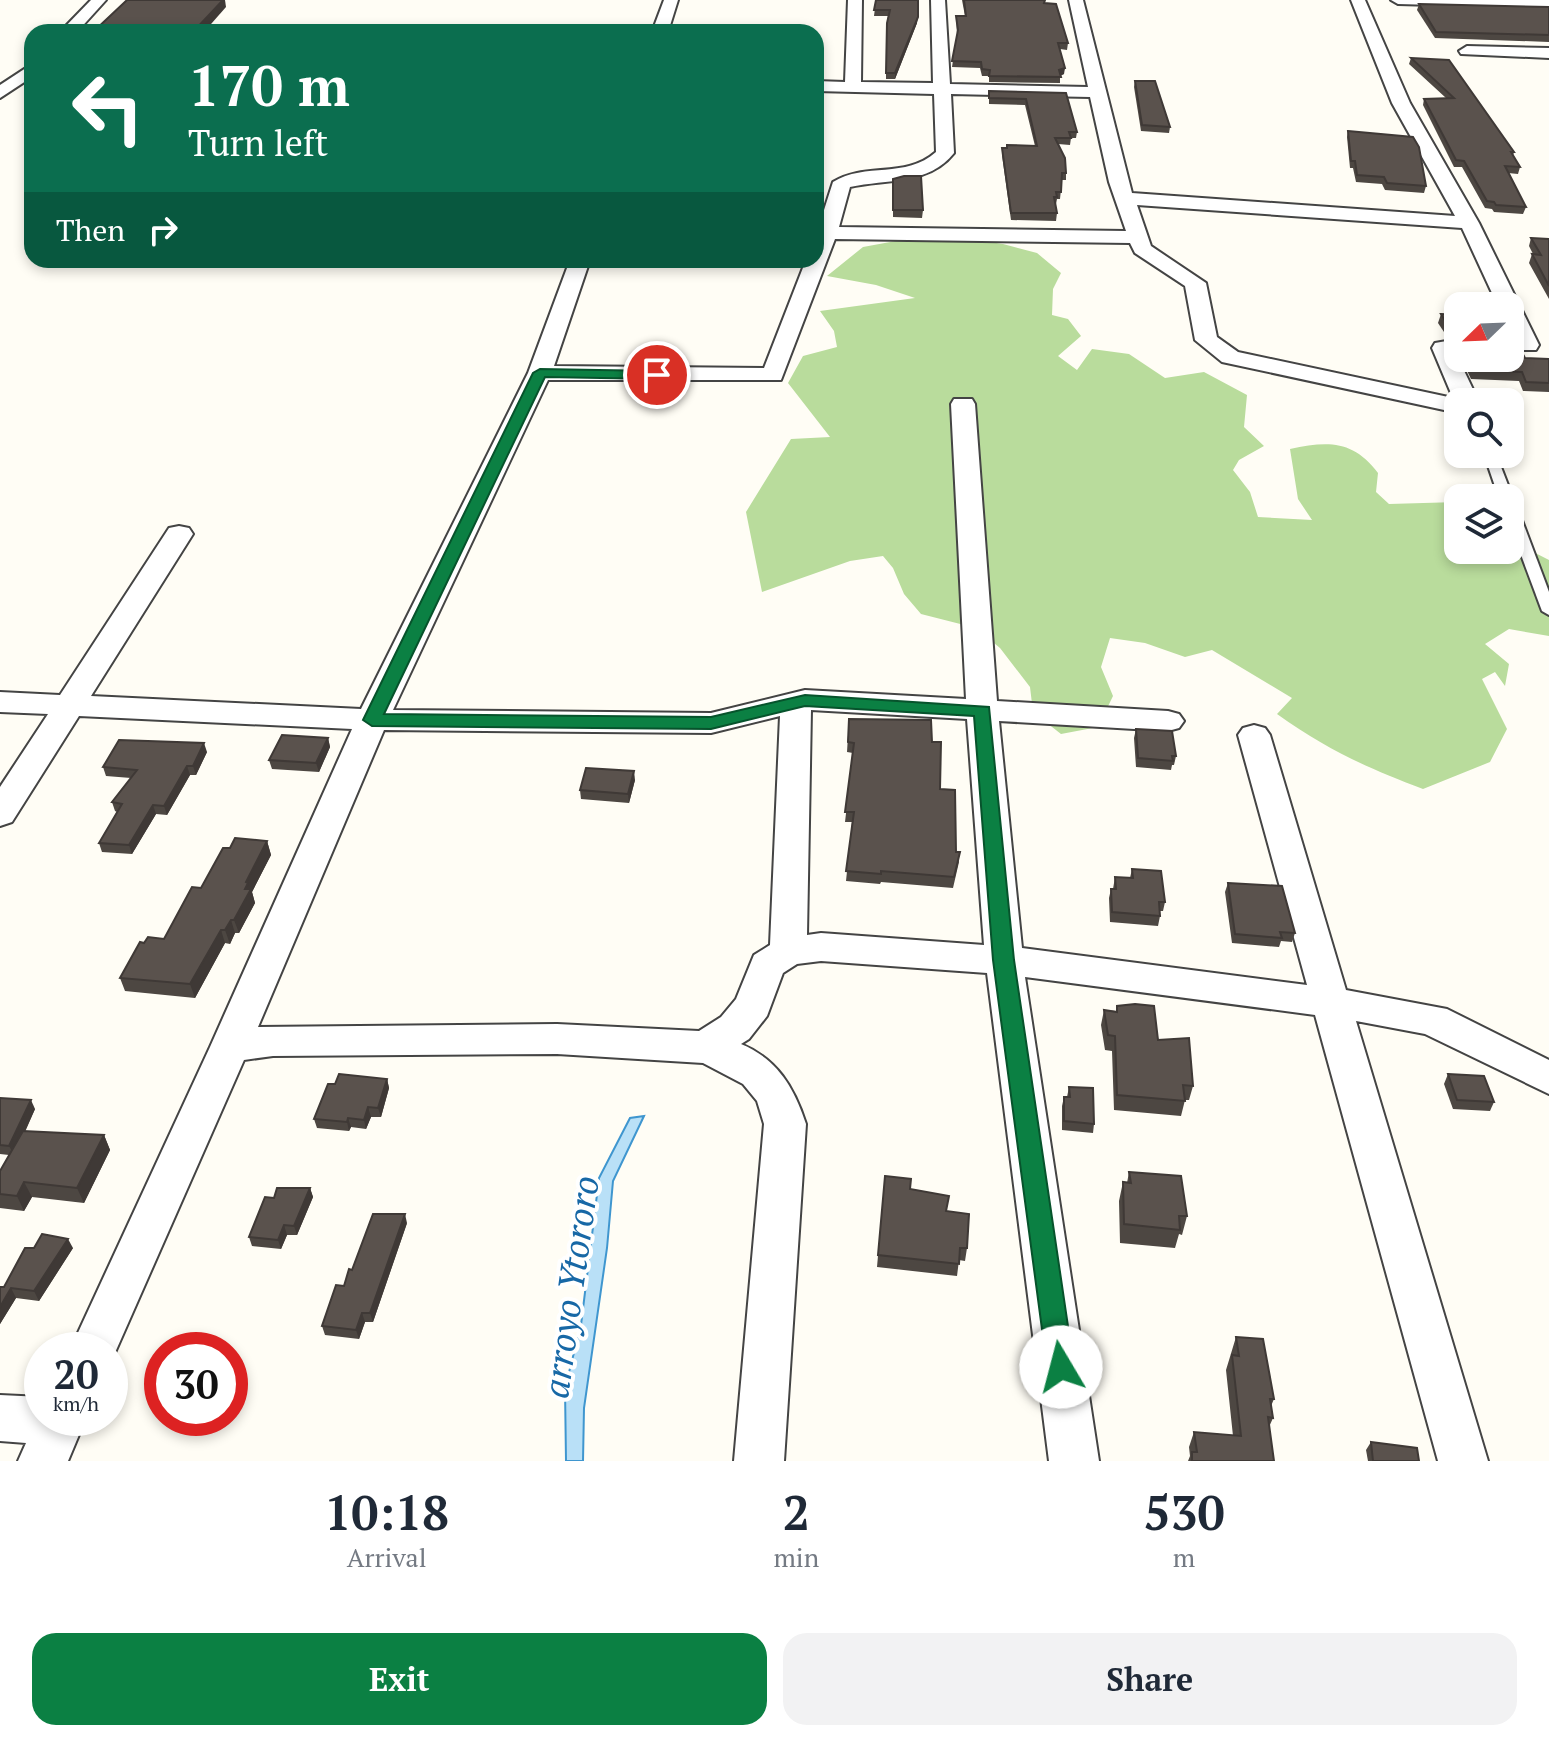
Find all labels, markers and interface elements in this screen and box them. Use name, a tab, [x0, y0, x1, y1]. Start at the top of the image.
text: 170 m	[188, 48, 350, 122]
icon: left	[56, 56, 160, 160]
text: Turn left	[188, 119, 328, 166]
icon: right	[141, 208, 185, 252]
text: Then	[56, 210, 125, 250]
north arrow	[1444, 292, 1524, 372]
map controls	[1444, 292, 1524, 564]
pin	[623, 341, 691, 409]
icon: arrive	[635, 353, 679, 397]
button: search	[1444, 388, 1524, 468]
button: layers	[1444, 484, 1524, 564]
water label: arroyo Ytororo	[531, 1173, 609, 1401]
position arrow	[1019, 1325, 1103, 1409]
speed limit sign: 30	[144, 1332, 248, 1436]
text: 20	[53, 1347, 99, 1400]
text: km/h	[53, 1390, 99, 1417]
text: 10:18	[324, 1480, 449, 1544]
text: 2	[783, 1480, 810, 1544]
text: 530	[1143, 1480, 1225, 1544]
text: Arrival	[347, 1540, 427, 1574]
text: min	[773, 1540, 819, 1574]
text: m	[1173, 1540, 1195, 1574]
button: Exit	[32, 1633, 767, 1725]
button: Share	[783, 1633, 1517, 1725]

